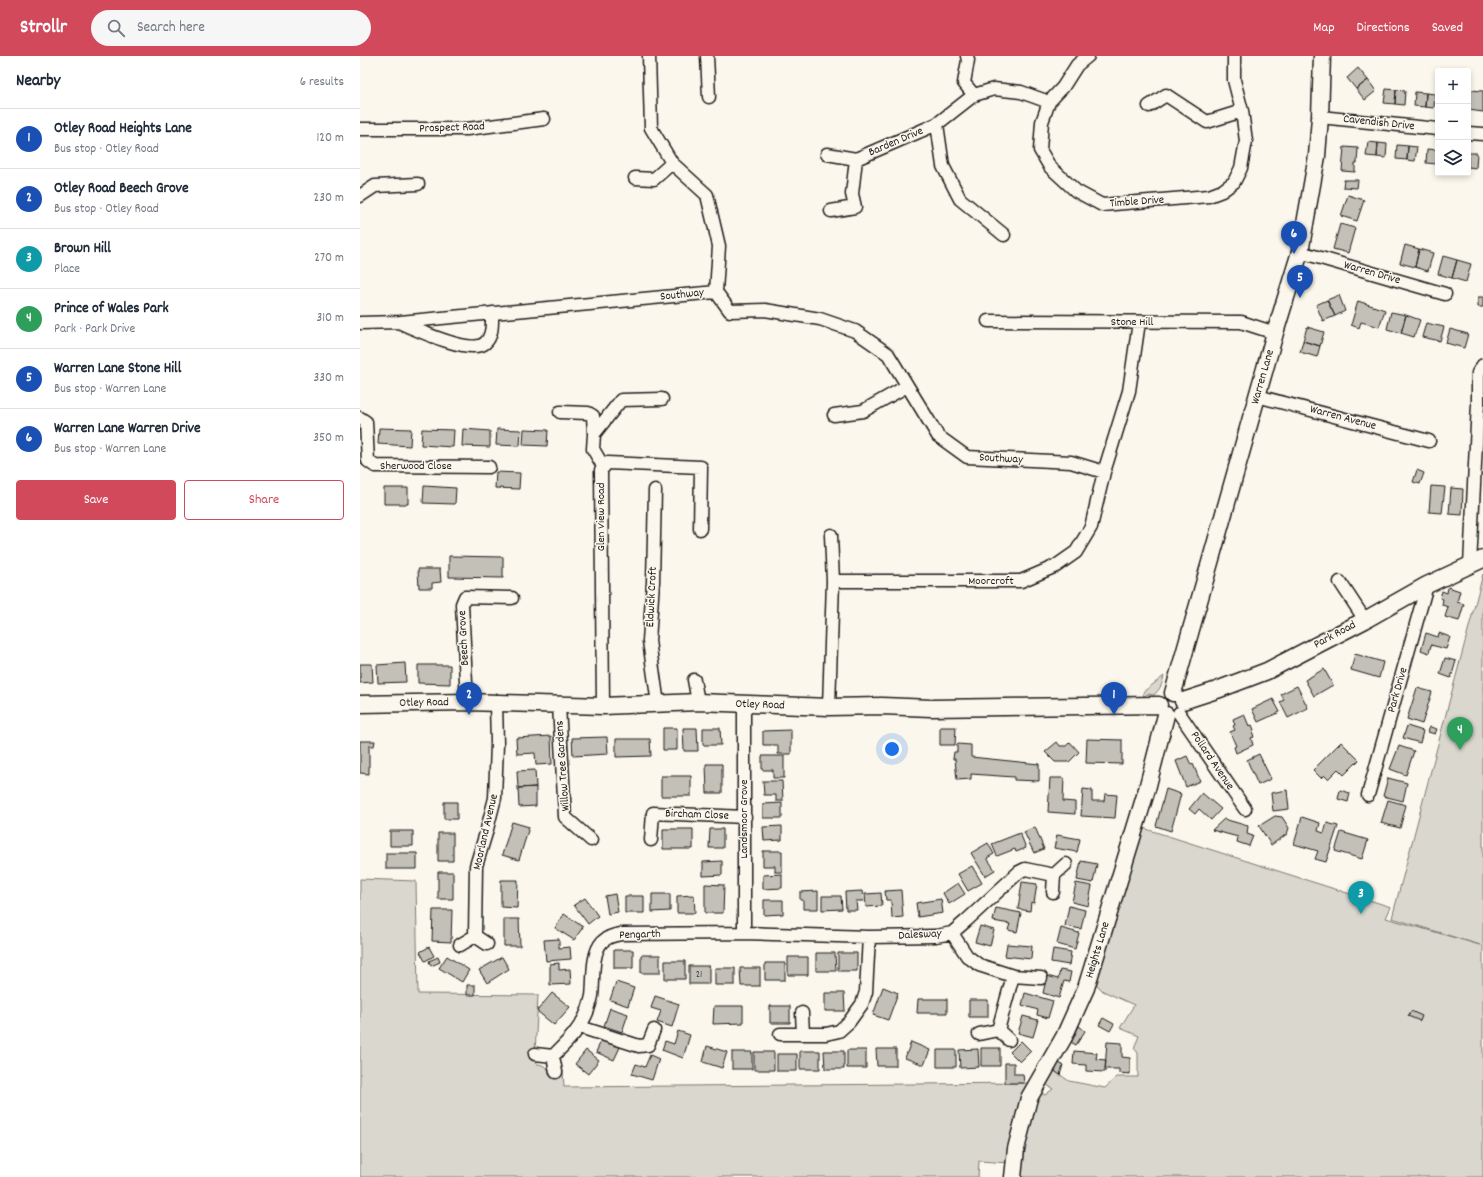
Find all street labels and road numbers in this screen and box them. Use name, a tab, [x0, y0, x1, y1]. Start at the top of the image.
street label: Cavendish Drive	[1342, 111, 1416, 135]
street label: Prospect Road	[419, 118, 485, 138]
street label: Barden Drive	[866, 123, 926, 161]
street label: Timble Drive	[1109, 192, 1165, 212]
street label: Warren Drive	[1342, 257, 1402, 289]
street label: Southway	[659, 284, 706, 306]
street label: Stone Hill	[1111, 314, 1153, 331]
street label: Warren Lane	[1247, 348, 1279, 406]
street label: Warren Avenue	[1308, 401, 1378, 435]
street label: Southway	[979, 449, 1025, 469]
street label: Sherwood Close	[380, 458, 452, 475]
street label: Glen View Road	[593, 483, 610, 551]
street label: Eldwick Croft	[642, 566, 662, 628]
street label: Moorcroft	[968, 573, 1014, 590]
street label: Beech Grove	[454, 610, 474, 666]
street label: Park Road	[1311, 617, 1359, 653]
street label: Park Drive	[1383, 665, 1413, 715]
street label: Otley Road	[399, 694, 449, 712]
street label: Otley Road	[735, 696, 785, 714]
street label: Willow Tree Gardens	[551, 720, 575, 812]
street label: Pollard Avenue	[1186, 728, 1238, 794]
street label: Landsmoor Grove	[736, 779, 753, 859]
street label: Moorland Avenue	[469, 792, 503, 872]
street label: Bircham Close	[665, 805, 729, 825]
street label: Heights Lane	[1081, 920, 1115, 980]
street label: Dalesway	[898, 925, 943, 945]
street label: Pengarth	[619, 926, 661, 944]

